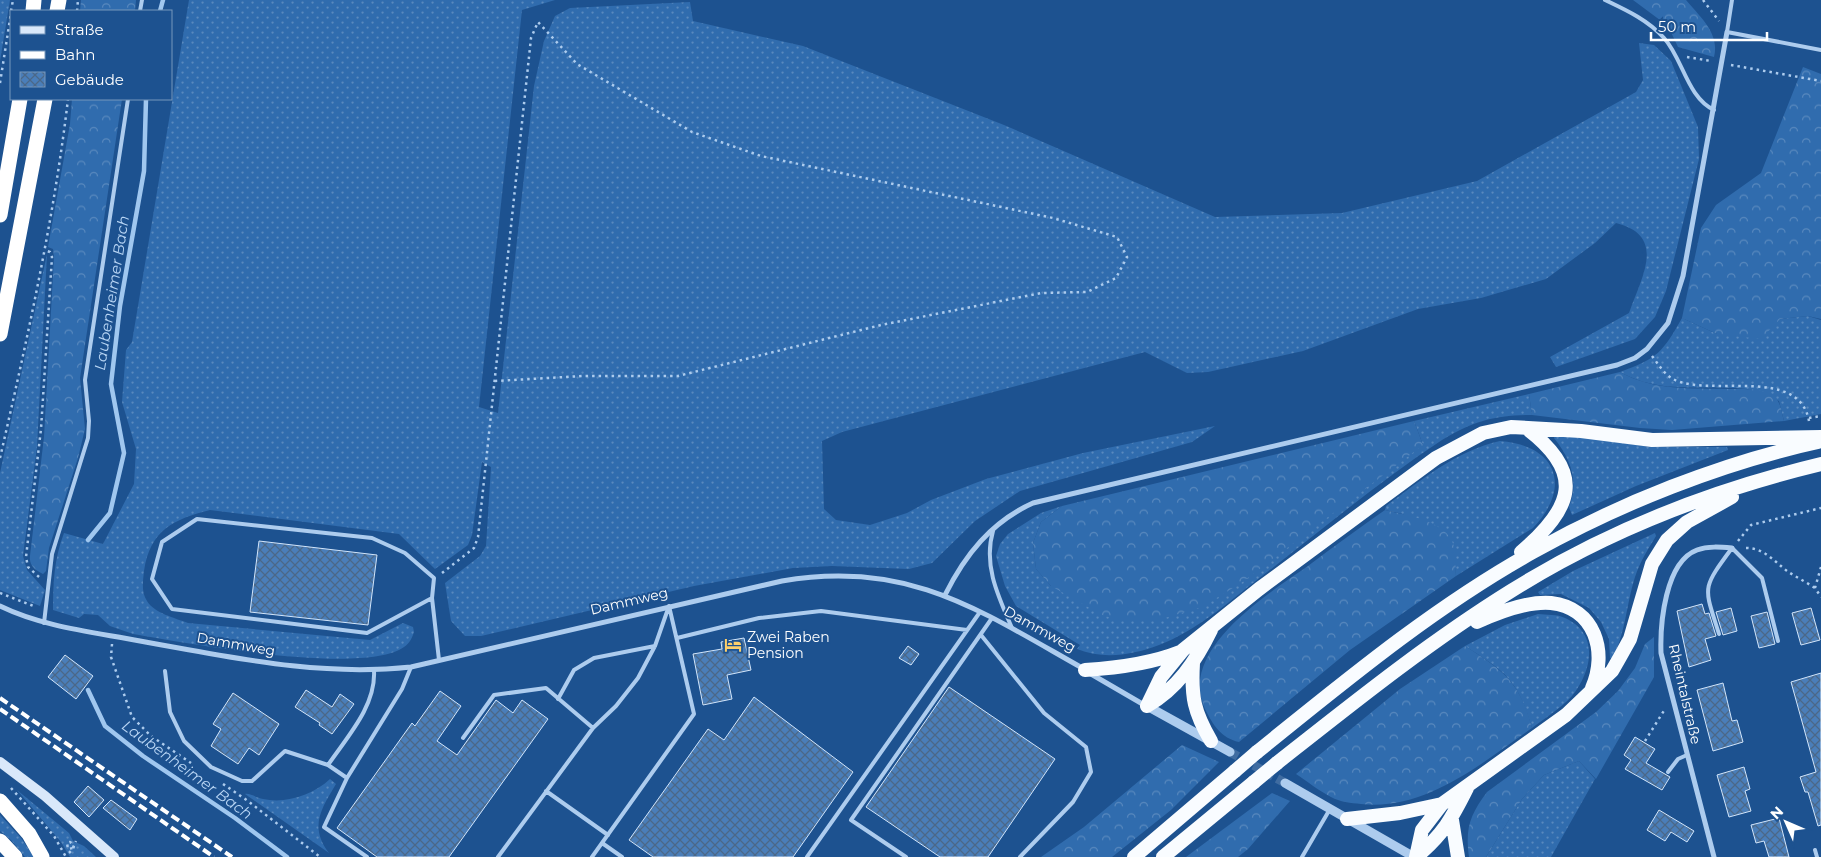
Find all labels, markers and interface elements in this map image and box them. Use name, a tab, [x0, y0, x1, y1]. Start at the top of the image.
legend	[10, 10, 172, 100]
scale bar	[1651, 10, 1767, 42]
text: 50 m	[1658, 17, 1696, 36]
text: Straße	[55, 20, 104, 39]
text: Bahn	[55, 45, 95, 64]
text: Gebäude	[55, 70, 124, 89]
water label: Laubenheimer Bach	[90, 214, 133, 372]
street label: Dammweg	[588, 583, 670, 619]
street label: Dammweg	[1001, 602, 1079, 656]
street label: Dammweg	[195, 628, 277, 660]
place label: Zwei Raben Pension	[747, 628, 830, 662]
hotel icon: Zwei Raben Pension	[723, 635, 743, 655]
street label: Rheintalstraße	[1665, 642, 1705, 746]
water label: Laubenheimer Bach	[118, 716, 256, 823]
north arrow	[1761, 797, 1811, 847]
text: N	[1766, 802, 1787, 823]

